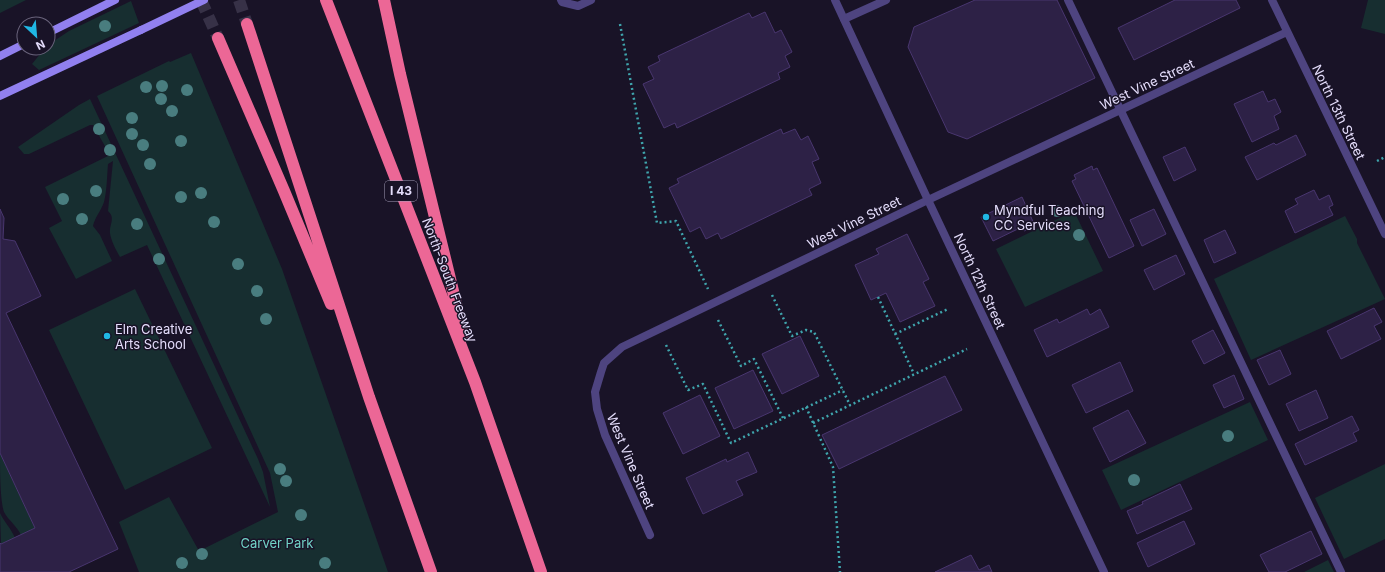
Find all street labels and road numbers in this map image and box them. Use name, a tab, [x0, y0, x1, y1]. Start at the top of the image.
street label: West Vine Street	[1097, 55, 1197, 113]
street label: North 13th Street	[1309, 62, 1369, 162]
road number: I 43	[385, 181, 417, 201]
street label: West Vine Street	[805, 192, 903, 252]
street label: North-South Freeway	[419, 216, 481, 344]
street label: North 12th Street	[951, 231, 1009, 331]
street label: West Vine Street	[604, 411, 658, 511]

